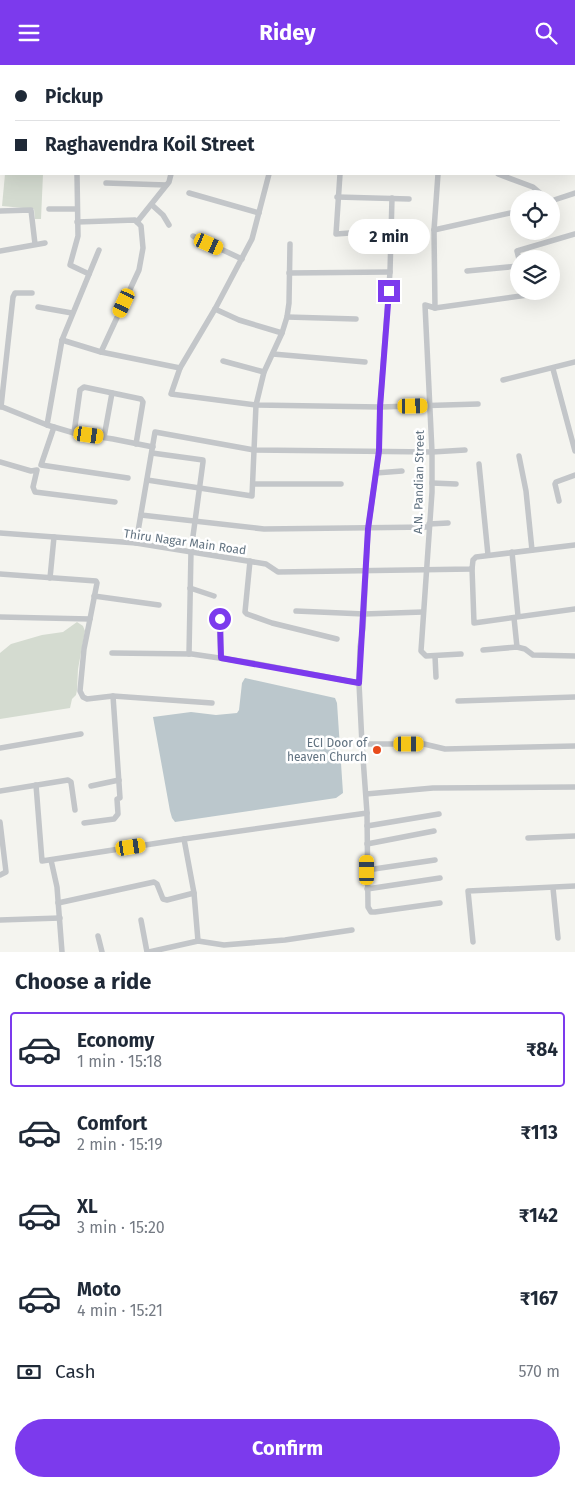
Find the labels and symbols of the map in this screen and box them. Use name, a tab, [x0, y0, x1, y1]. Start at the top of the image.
callout: 2 min	[348, 219, 430, 253]
car	[192, 231, 225, 257]
route end	[378, 280, 400, 302]
car	[110, 286, 137, 320]
car	[397, 398, 428, 414]
car	[73, 425, 104, 445]
street label: A.N. Pandian Street	[411, 429, 427, 534]
street label: Thiru Nagar Main Road	[123, 526, 247, 558]
route start	[209, 608, 231, 630]
place label: ECI Door of heaven Church	[287, 736, 368, 764]
car	[394, 737, 424, 752]
marker: ECI Door of heaven Church	[371, 744, 383, 756]
car	[115, 837, 146, 857]
car	[359, 855, 374, 885]

